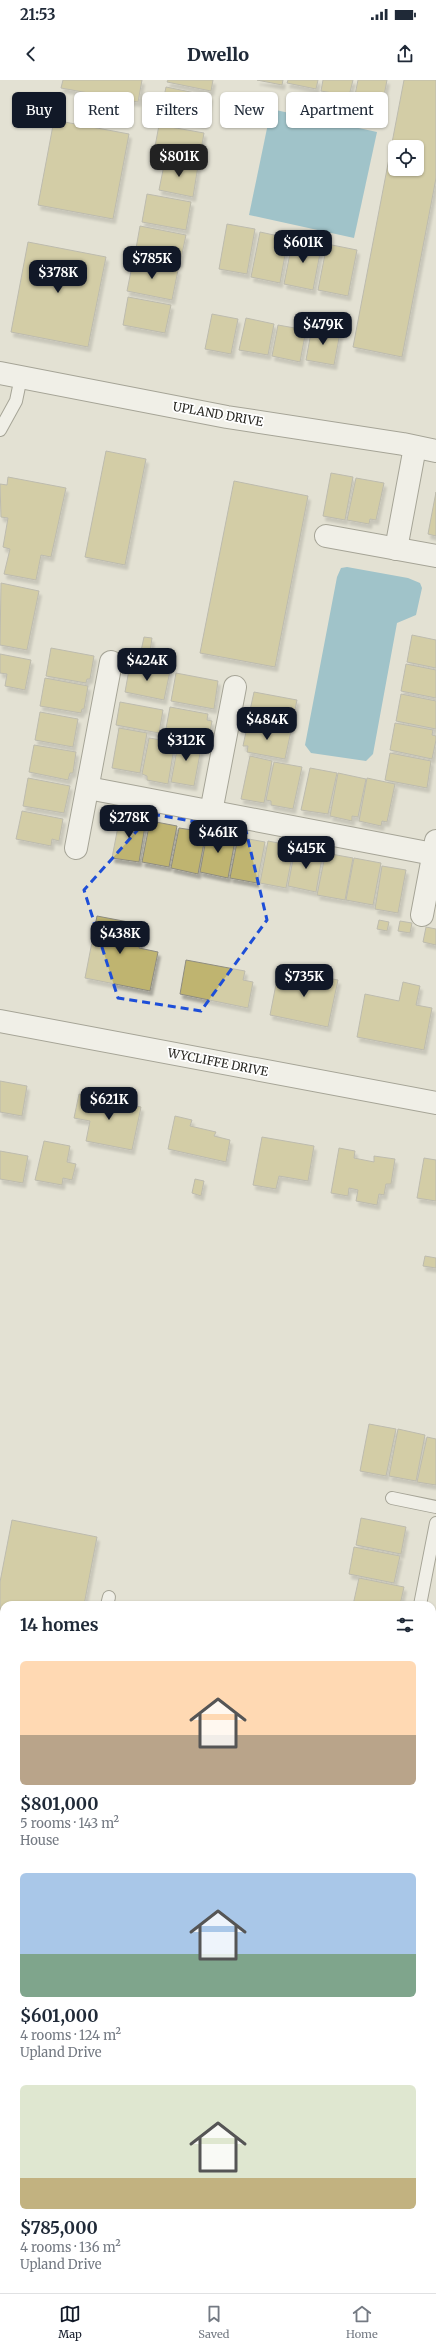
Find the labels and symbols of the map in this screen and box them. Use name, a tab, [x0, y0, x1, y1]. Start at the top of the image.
pin: $801K	[151, 144, 207, 178]
pin: $601K	[275, 230, 331, 264]
pin: $785K	[124, 246, 180, 280]
pin: $378K	[30, 260, 86, 294]
pin: $479K	[295, 312, 351, 346]
street label: UPLAND DRIVE	[172, 399, 265, 429]
pin: $424K	[119, 648, 175, 682]
pin: $484K	[239, 707, 295, 741]
pin: $312K	[158, 728, 214, 762]
pin: $278K	[101, 805, 157, 839]
pin: $461K	[190, 820, 246, 854]
pin: $415K	[278, 836, 334, 870]
pin: $438K	[92, 921, 148, 955]
pin: $735K	[276, 964, 332, 998]
street label: WYCLIFFE DRIVE	[165, 1045, 270, 1079]
pin: $621K	[81, 1087, 137, 1121]

